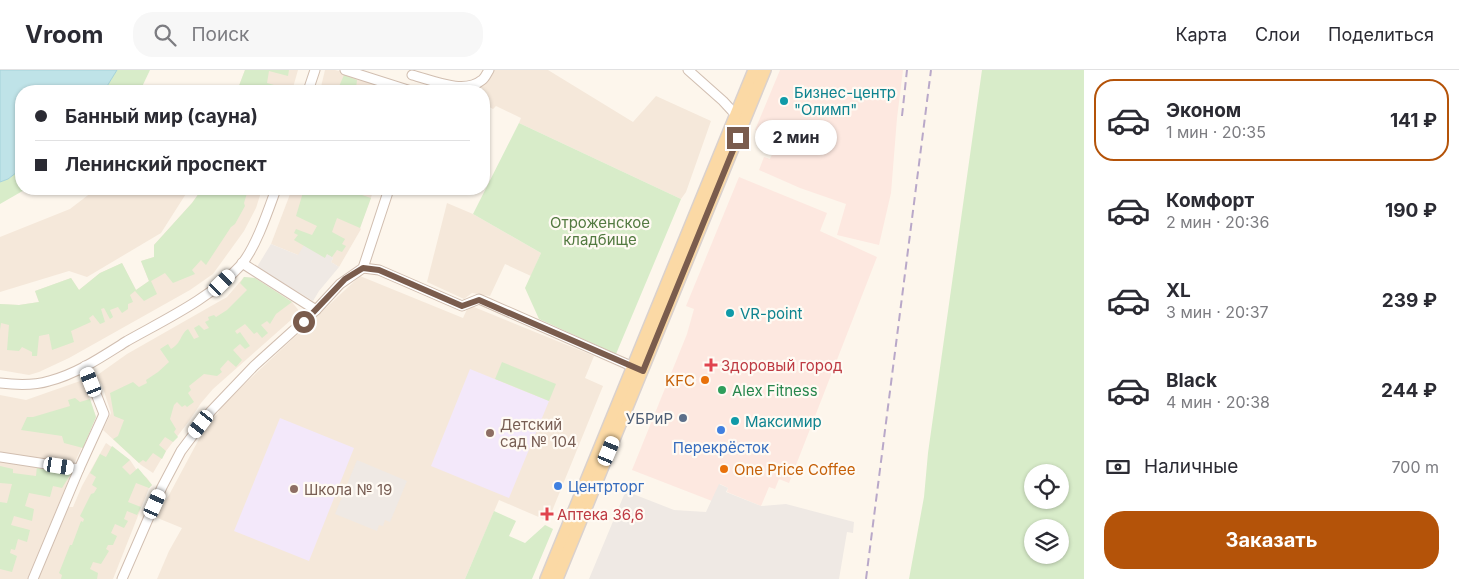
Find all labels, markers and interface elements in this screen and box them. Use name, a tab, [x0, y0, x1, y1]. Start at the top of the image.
search box	[133, 12, 483, 57]
text: Vroom	[25, 20, 103, 49]
icon: search	[151, 21, 179, 49]
text: Поиск	[191, 23, 249, 46]
text: Карта	[1175, 24, 1227, 45]
text: Слои	[1255, 24, 1300, 45]
text: Поделиться	[1328, 24, 1434, 45]
place label: Бизнес-центр "Олимп"	[794, 83, 896, 119]
marker: Бизнес-центр "Олимп"	[778, 95, 790, 107]
icon: car	[1106, 98, 1151, 143]
text: Эконом	[1166, 99, 1241, 122]
text: Банный мир (сауна)	[65, 105, 258, 128]
text: 141 ₽	[1390, 109, 1437, 132]
callout: 2 мин	[756, 120, 838, 156]
text: 1 мин · 20:35	[1166, 122, 1266, 142]
route end	[727, 127, 749, 149]
text: 2 мин	[773, 127, 819, 147]
text: Ленинский проспект	[65, 153, 267, 176]
icon: car	[1106, 188, 1151, 233]
text: Комфорт	[1166, 189, 1254, 212]
text: 190 ₽	[1385, 199, 1437, 222]
text: 2 мин · 20:36	[1166, 212, 1269, 232]
park label: Отроженское кладбище	[550, 213, 650, 249]
car	[206, 267, 237, 299]
icon: car	[1106, 278, 1151, 323]
text: XL	[1166, 279, 1191, 302]
text: 239 ₽	[1382, 289, 1437, 312]
text: 3 мин · 20:37	[1166, 302, 1269, 322]
place label: VR-point	[740, 304, 803, 323]
marker: VR-point	[724, 307, 736, 319]
route start	[293, 311, 315, 333]
place label: Здоровый город	[721, 356, 842, 375]
marker: Здоровый город	[705, 359, 717, 371]
car	[78, 365, 103, 399]
icon: car	[1106, 368, 1151, 413]
text: Black	[1166, 369, 1217, 392]
place label: KFC	[665, 371, 695, 390]
marker: KFC	[699, 374, 711, 386]
text: 244 ₽	[1381, 379, 1437, 402]
place label: Alex Fitness	[732, 381, 818, 400]
marker: Alex Fitness	[716, 384, 728, 396]
text: 4 мин · 20:38	[1166, 392, 1270, 412]
car	[185, 408, 216, 440]
place label: УБРиР	[626, 409, 673, 428]
marker: УБРиР	[677, 412, 689, 424]
place label: Максимир	[745, 412, 822, 431]
place label: Детский сад № 104	[500, 415, 577, 451]
marker: Максимир	[729, 415, 741, 427]
marker: Перекрёсток	[715, 424, 727, 436]
marker: Детский сад № 104	[484, 427, 496, 439]
car	[596, 434, 621, 468]
place label: Перекрёсток	[673, 438, 769, 457]
icon: cash	[1104, 453, 1132, 481]
text: Наличные	[1144, 455, 1238, 478]
car	[43, 456, 74, 476]
text: 700 m	[1391, 457, 1439, 477]
place label: One Price Coffee	[734, 460, 855, 479]
marker: One Price Coffee	[718, 463, 730, 475]
map controls	[1024, 464, 1069, 564]
button: locate	[1024, 464, 1069, 509]
place label: Центрторг	[568, 477, 645, 496]
place label: Школа № 19	[304, 480, 392, 499]
marker: Центрторг	[552, 480, 564, 492]
marker: Школа № 19	[288, 483, 300, 495]
car	[142, 487, 167, 521]
place label: Аптека 36,6	[557, 505, 644, 524]
marker: Аптека 36,6	[541, 508, 553, 520]
button: Заказать	[1104, 511, 1439, 569]
button: layers	[1024, 519, 1069, 564]

